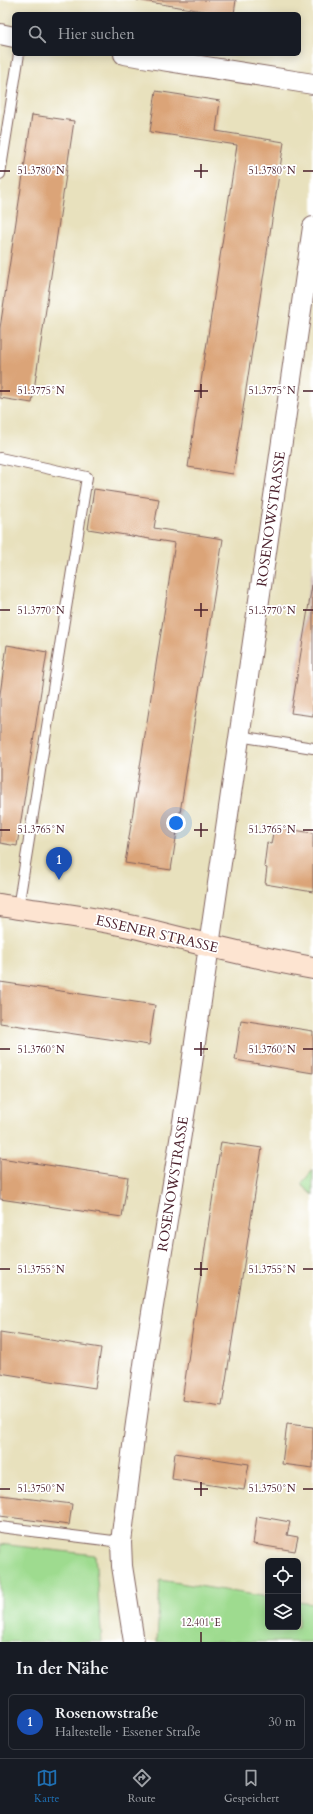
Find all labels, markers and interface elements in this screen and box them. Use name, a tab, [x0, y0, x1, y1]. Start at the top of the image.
search box	[12, 12, 301, 56]
icon: search	[26, 23, 48, 45]
text: Hier suchen	[58, 24, 135, 44]
text: 51.3780°N	[18, 164, 65, 178]
text: 51.3780°N	[249, 164, 296, 178]
text: 51.3775°N	[18, 384, 65, 398]
text: 51.3775°N	[249, 384, 296, 398]
street label: ROSENOWSTRASSE	[252, 450, 290, 588]
text: 51.3770°N	[18, 604, 65, 618]
text: 51.3770°N	[249, 604, 296, 618]
your location	[166, 813, 186, 833]
text: 51.3765°N	[18, 823, 65, 837]
text: 51.3765°N	[249, 823, 296, 837]
pin: 1	[46, 847, 72, 880]
street label: ESSENER STRASSE	[94, 911, 220, 957]
text: 51.3760°N	[18, 1043, 65, 1057]
text: 51.3760°N	[249, 1043, 296, 1057]
street label: ROSENOWSTRASSE	[153, 1115, 193, 1253]
text: 51.3755°N	[18, 1263, 65, 1277]
text: 51.3755°N	[249, 1263, 296, 1277]
text: 51.3750°N	[18, 1482, 65, 1496]
text: 51.3750°N	[249, 1482, 296, 1496]
map controls	[265, 1558, 301, 1630]
button: locate	[265, 1558, 301, 1594]
button: layers	[265, 1594, 301, 1630]
text: 12.401°E	[181, 1616, 221, 1630]
text: In der Nähe	[16, 1657, 109, 1680]
text: Rosenowstraße	[55, 1703, 159, 1723]
text: 1	[27, 1713, 33, 1731]
text: 30 m	[268, 1713, 296, 1731]
text: Haltestelle · Essener Straße	[55, 1723, 201, 1741]
tab: Karte	[34, 1767, 60, 1806]
tab: Route	[128, 1767, 156, 1806]
tab: Gespeichert	[224, 1767, 279, 1806]

